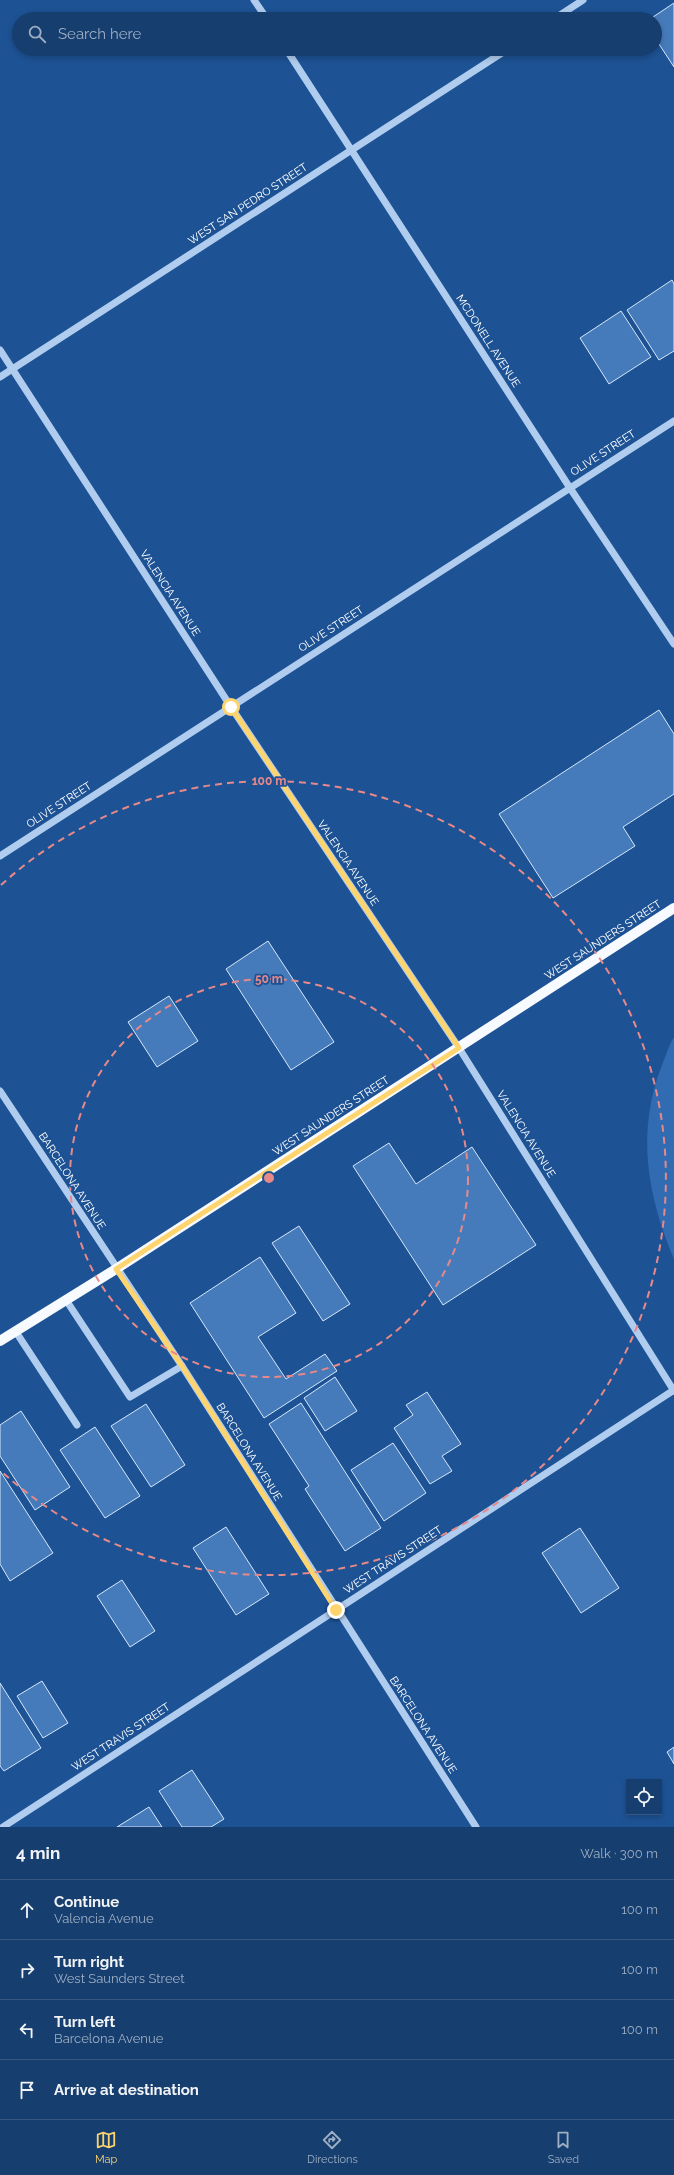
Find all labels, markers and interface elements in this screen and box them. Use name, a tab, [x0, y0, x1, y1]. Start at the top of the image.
search box	[12, 12, 662, 56]
icon: search	[26, 23, 48, 45]
text: Search here	[58, 25, 141, 43]
street label: WEST SAN PEDRO STREET	[186, 160, 310, 247]
street label: MCDONELL AVENUE	[453, 292, 523, 390]
street label: OLIVE STREET	[568, 427, 638, 479]
street label: VALENCIA AVENUE	[137, 547, 203, 639]
street label: OLIVE STREET	[296, 603, 366, 655]
route start	[222, 698, 240, 716]
text: 100 m	[252, 774, 286, 788]
street label: OLIVE STREET	[24, 779, 94, 831]
street label: VALENCIA AVENUE	[315, 818, 382, 908]
street label: WEST SAUNDERS STREET	[542, 897, 664, 983]
text: 50 m	[255, 972, 283, 986]
street label: WEST SAUNDERS STREET	[270, 1073, 392, 1159]
street label: VALENCIA AVENUE	[494, 1088, 558, 1180]
street label: BARCELONA AVENUE	[36, 1130, 108, 1232]
centre of rings	[262, 1171, 276, 1185]
street label: BARCELONA AVENUE	[214, 1401, 285, 1504]
street label: WEST TRAVIS STREET	[341, 1523, 445, 1597]
route end	[327, 1601, 345, 1619]
street label: BARCELONA AVENUE	[387, 1674, 459, 1776]
street label: WEST TRAVIS STREET	[69, 1700, 173, 1774]
map controls	[626, 1779, 662, 1815]
button: locate	[626, 1779, 662, 1815]
text: 4 min	[16, 1843, 60, 1863]
text: Walk · 300 m	[580, 1846, 658, 1861]
text: Continue	[54, 1893, 119, 1911]
icon: ahead	[16, 1899, 38, 1921]
text: 100 m	[621, 1902, 658, 1917]
text: Valencia Avenue	[54, 1911, 154, 1926]
text: Turn right	[54, 1953, 124, 1971]
icon: right	[16, 1959, 38, 1981]
text: 100 m	[621, 1962, 658, 1977]
text: West Saunders Street	[54, 1971, 185, 1986]
text: Turn left	[54, 2013, 115, 2031]
icon: left	[16, 2019, 38, 2041]
text: 100 m	[621, 2022, 658, 2037]
text: Barcelona Avenue	[54, 2031, 163, 2046]
icon: arrive	[16, 2079, 38, 2101]
text: Arrive at destination	[54, 2081, 199, 2099]
tab: Map	[95, 2129, 117, 2166]
tab: Directions	[307, 2129, 358, 2166]
tab: Saved	[548, 2129, 579, 2166]

